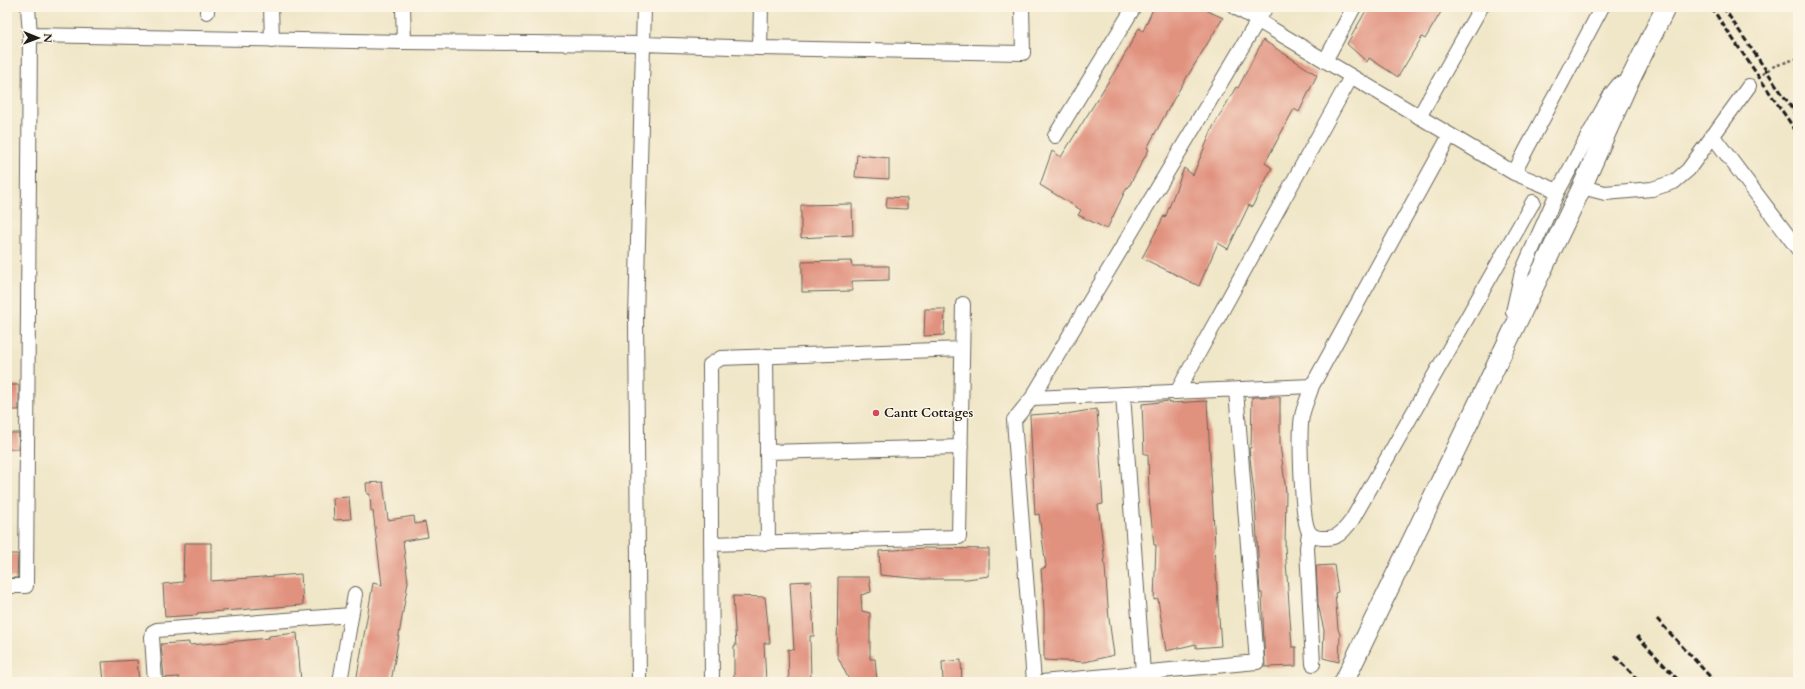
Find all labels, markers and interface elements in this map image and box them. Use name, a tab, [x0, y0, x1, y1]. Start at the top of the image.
north arrow	[18, 18, 58, 58]
text: N	[40, 33, 55, 44]
place label: Cantt Cottages	[884, 404, 974, 422]
marker: Cantt Cottages	[871, 408, 881, 418]

